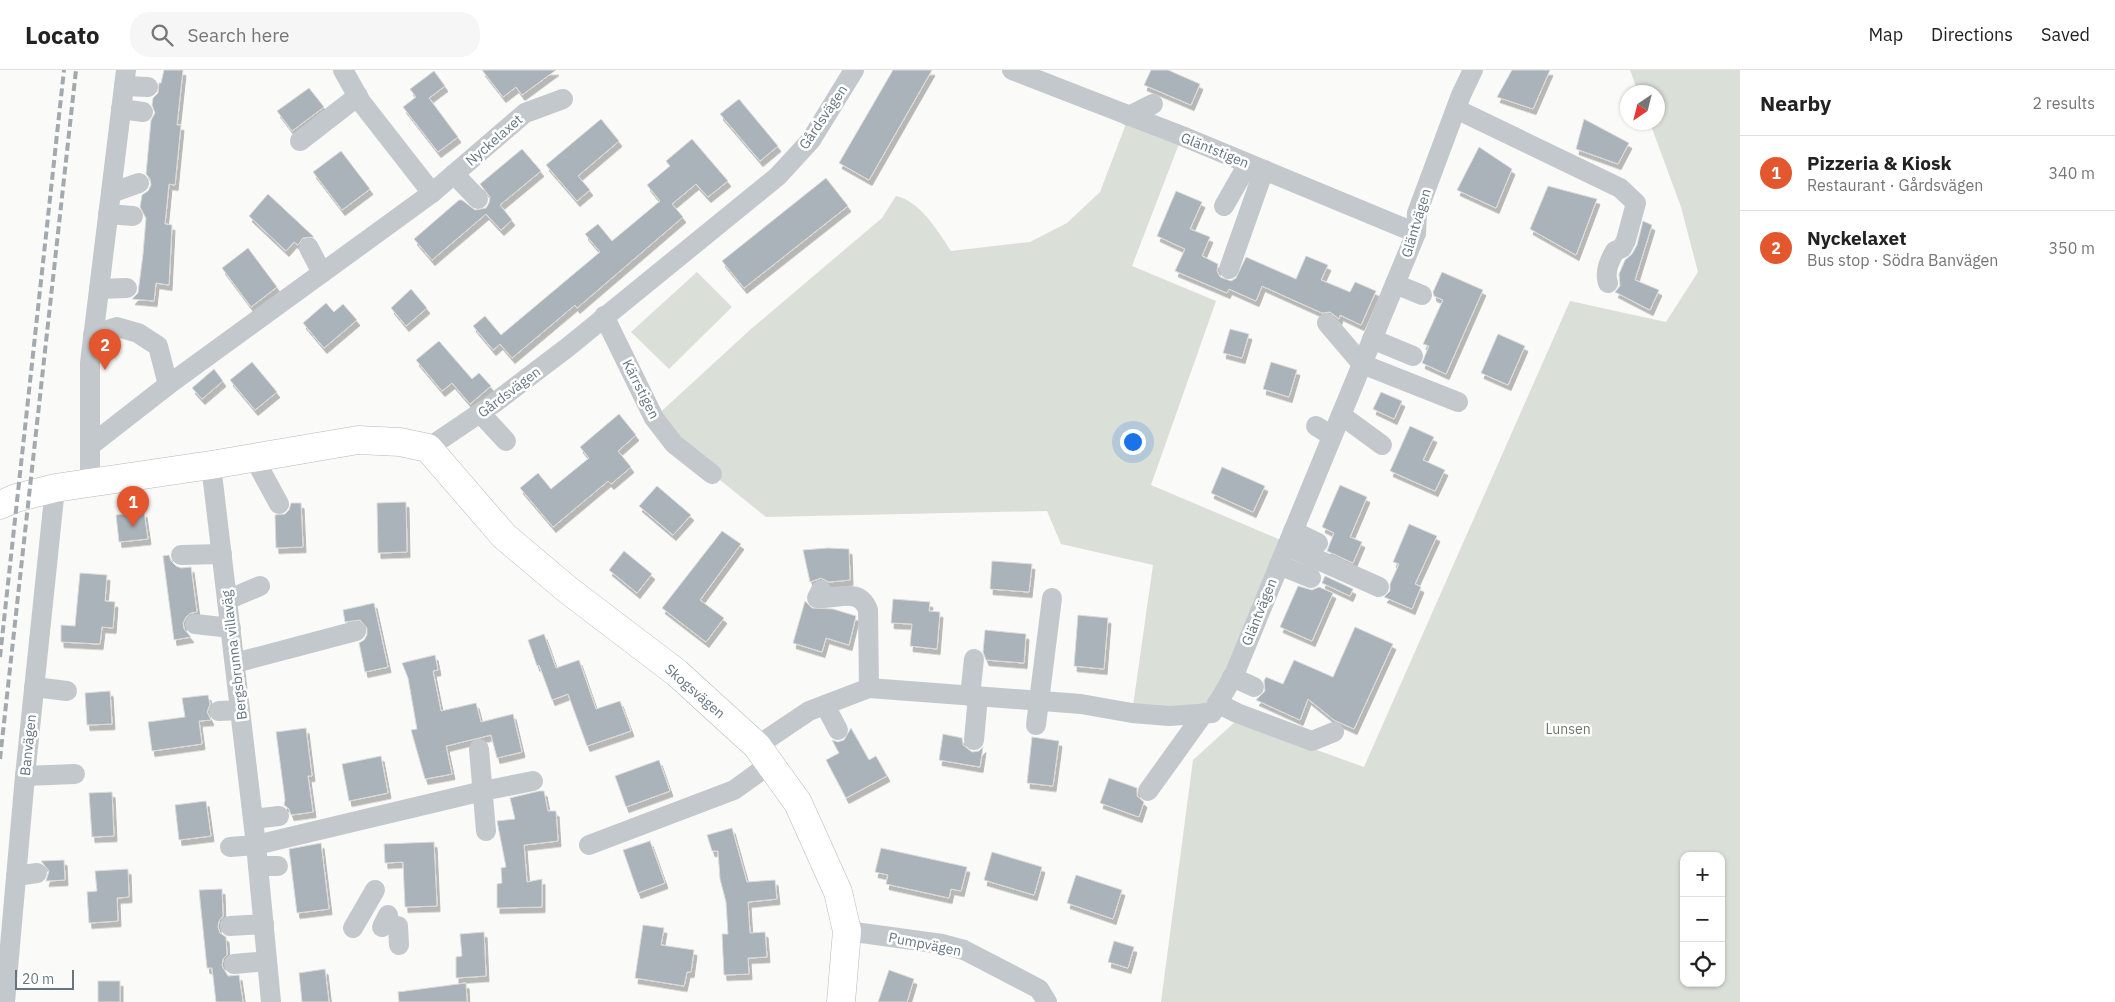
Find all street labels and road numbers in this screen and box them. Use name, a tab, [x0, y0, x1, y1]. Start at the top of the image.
street label: Gårdsvägen	[795, 81, 851, 153]
street label: Nyckelaxet	[462, 110, 526, 170]
street label: Gläntstigen	[1178, 128, 1252, 172]
street label: Gläntvägen	[1397, 186, 1435, 260]
street label: Kärrstigen	[618, 356, 664, 422]
street label: Gårdsvägen	[474, 362, 544, 422]
street label: Gläntvägen	[1237, 576, 1281, 648]
street label: Bergsbrunna villaväg	[217, 588, 251, 721]
street label: Skogsvägen	[661, 660, 729, 722]
street label: Banvägen	[16, 713, 40, 777]
street label: Pumpvägen	[887, 928, 963, 960]

